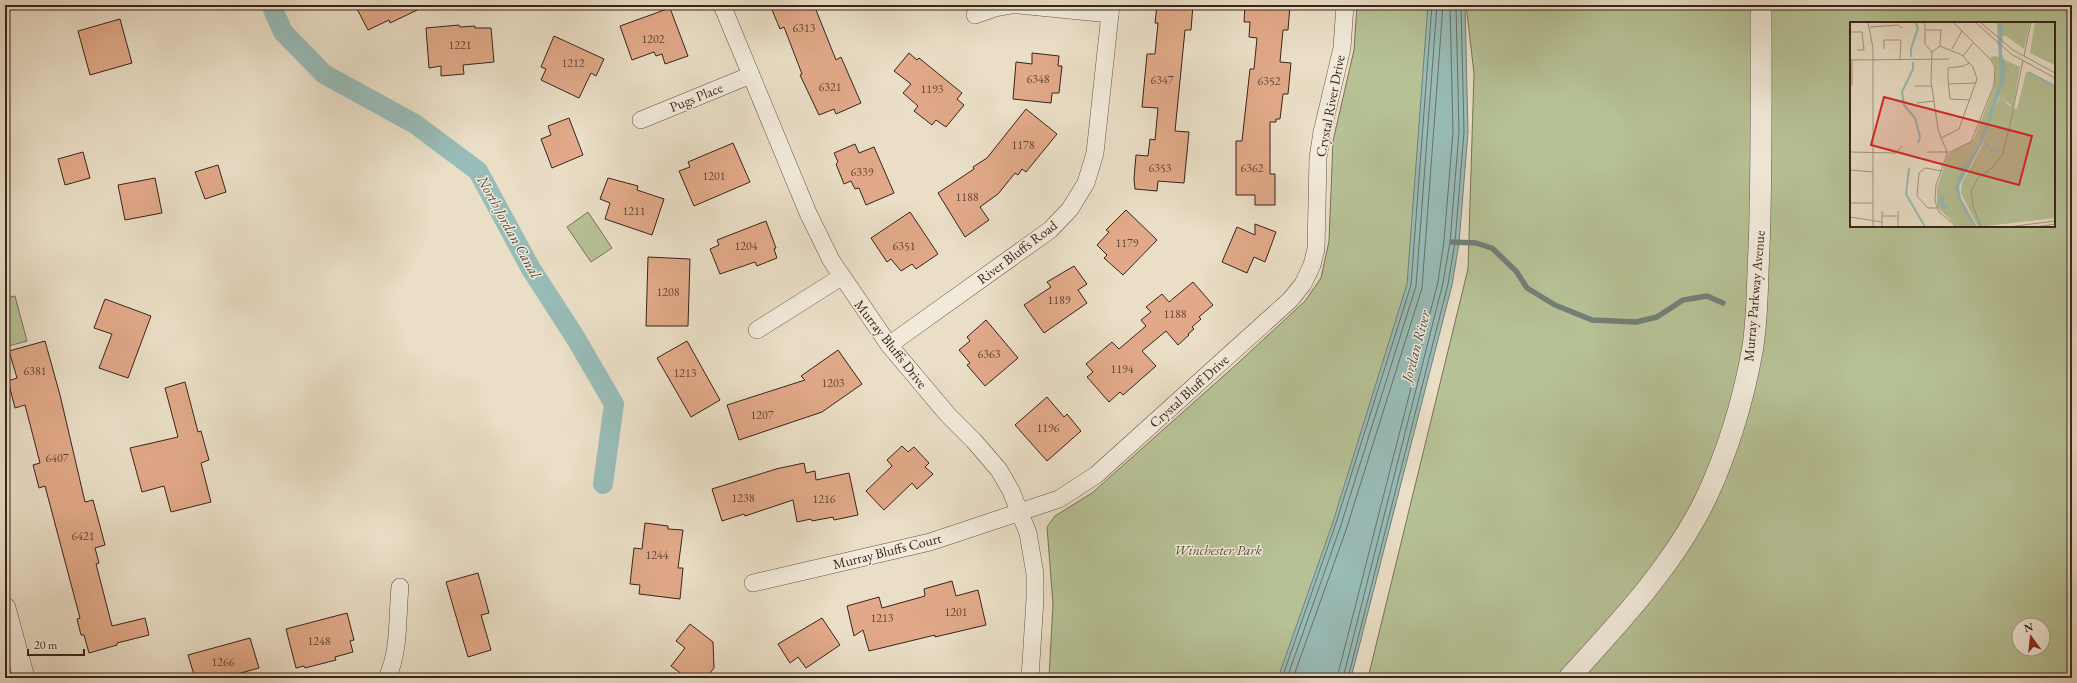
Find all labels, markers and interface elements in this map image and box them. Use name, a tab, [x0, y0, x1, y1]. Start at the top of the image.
house number: 6313	[792, 20, 816, 36]
inset map	[1850, 22, 2055, 227]
house number: 1202	[641, 31, 665, 47]
house number: 1221	[448, 37, 472, 53]
street label: Crystal River Drive	[1311, 53, 1349, 158]
house number: 1212	[561, 55, 585, 71]
house number: 6348	[1026, 71, 1050, 87]
house number: 6347	[1150, 72, 1174, 88]
house number: 6352	[1257, 73, 1281, 89]
street label: Pugs Place	[667, 78, 726, 116]
house number: 6321	[818, 79, 842, 95]
house number: 1193	[920, 81, 944, 97]
house number: 1178	[1011, 137, 1035, 153]
house number: 6353	[1148, 160, 1172, 176]
house number: 6362	[1240, 160, 1264, 176]
house number: 6339	[850, 164, 874, 180]
house number: 1201	[702, 168, 726, 184]
water label: North Jordan Canal	[473, 171, 546, 282]
house number: 1188	[955, 189, 979, 205]
house number: 1211	[622, 203, 646, 219]
street label: River Bluffs Road	[973, 215, 1061, 288]
street label: Murray Parkway Avenue	[1739, 229, 1769, 362]
house number: 1179	[1115, 235, 1139, 251]
house number: 1204	[734, 238, 758, 254]
house number: 6351	[892, 238, 916, 254]
house number: 1208	[656, 284, 680, 300]
house number: 1189	[1047, 292, 1071, 308]
street label: Murray Bluffs Drive	[851, 296, 932, 392]
house number: 1188	[1163, 306, 1187, 322]
water label: Jordan River	[1396, 307, 1435, 387]
house number: 6363	[977, 346, 1001, 362]
street label: Crystal Bluff Drive	[1145, 350, 1233, 432]
house number: 1194	[1110, 361, 1134, 377]
house number: 6381	[23, 363, 47, 379]
house number: 1213	[673, 365, 697, 381]
house number: 1203	[821, 375, 845, 391]
house number: 1207	[750, 407, 774, 423]
house number: 1196	[1036, 420, 1060, 436]
house number: 6407	[45, 450, 69, 466]
house number: 1238	[731, 490, 755, 506]
house number: 1216	[812, 491, 836, 507]
house number: 6421	[71, 528, 95, 544]
street label: Murray Bluffs Court	[831, 529, 944, 573]
park label: Winchester Park	[1174, 541, 1263, 559]
house number: 1244	[645, 547, 669, 563]
house number: 1201	[944, 604, 968, 620]
house number: 1213	[870, 610, 894, 626]
north arrow	[2011, 617, 2051, 657]
text: N	[2022, 619, 2035, 635]
scale bar	[28, 631, 84, 657]
house number: 1248	[307, 633, 331, 649]
text: 20 m	[34, 637, 58, 653]
house number: 1266	[211, 654, 235, 670]

